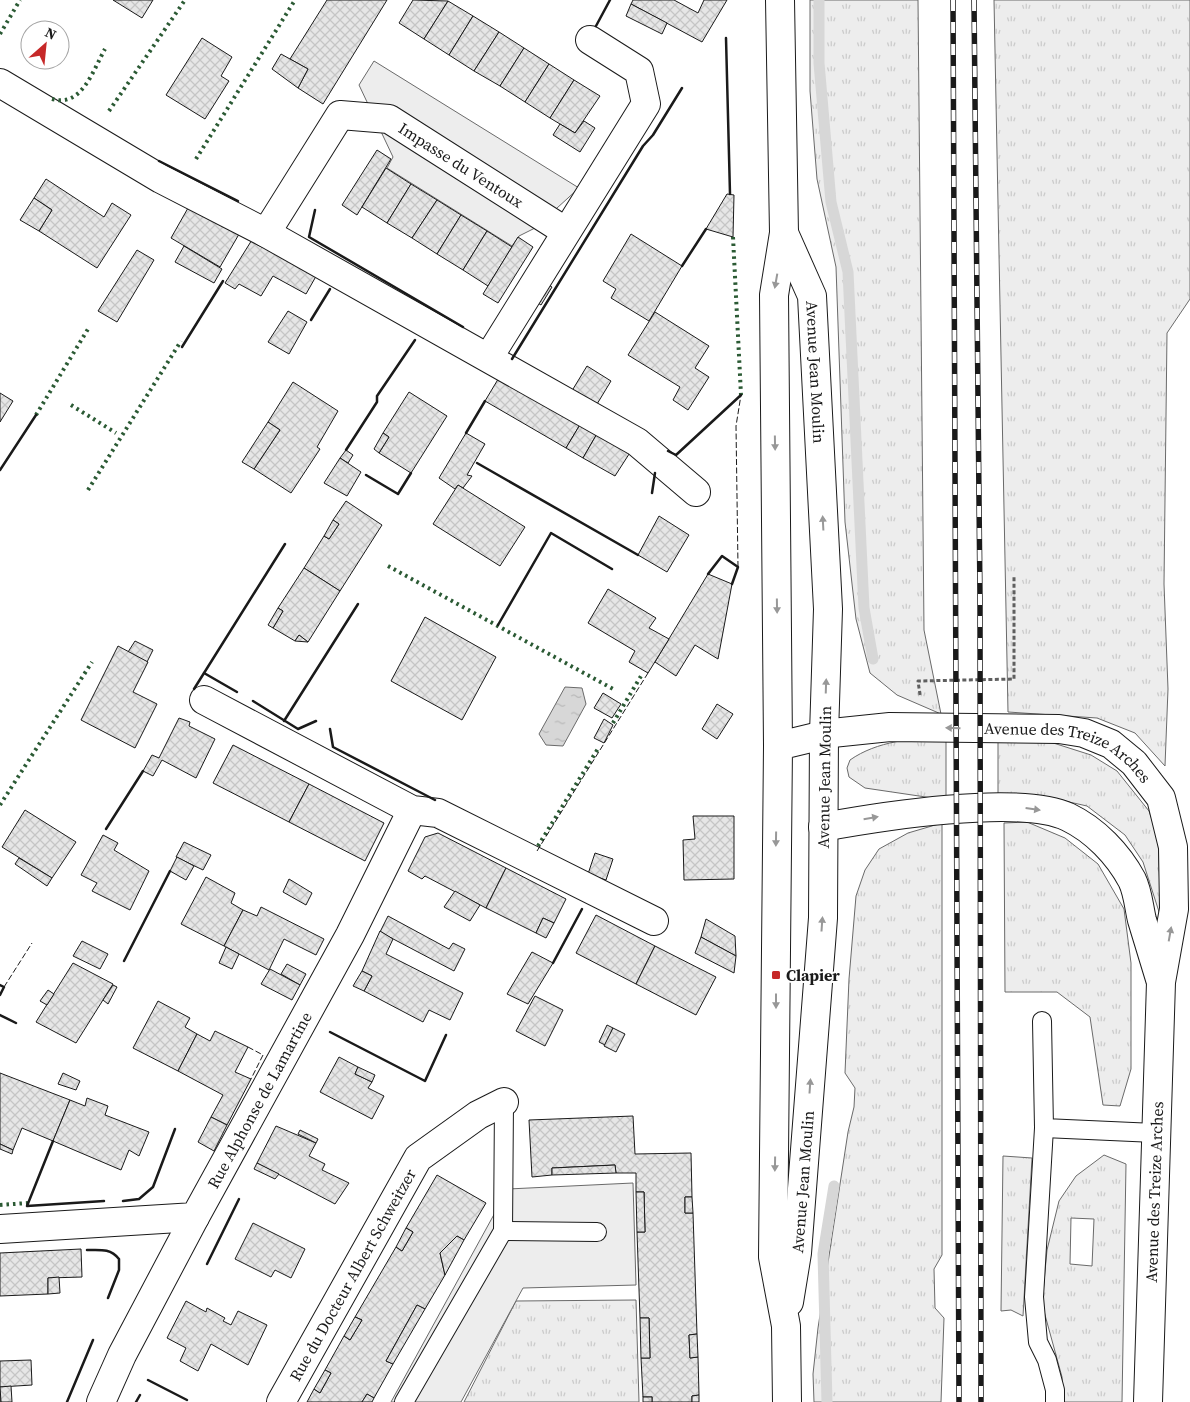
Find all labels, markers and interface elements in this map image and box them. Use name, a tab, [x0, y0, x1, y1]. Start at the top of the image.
north arrow	[20, 20, 70, 70]
text: N	[42, 22, 60, 45]
street label: Impasse du Ventoux	[395, 117, 528, 213]
one-way arrow	[772, 273, 780, 289]
street label: Avenue Jean Moulin	[801, 300, 831, 444]
one-way arrow	[771, 436, 779, 452]
one-way arrow	[819, 515, 827, 531]
one-way arrow	[773, 598, 781, 614]
one-way arrow	[822, 677, 830, 693]
street label: Avenue Jean Moulin	[812, 705, 836, 849]
street label: Avenue des Treize Arches	[984, 717, 1156, 787]
one-way arrow	[945, 724, 961, 732]
one-way arrow	[1025, 806, 1041, 814]
one-way arrow	[863, 814, 879, 822]
one-way arrow	[772, 831, 780, 847]
one-way arrow	[819, 916, 827, 932]
one-way arrow	[1166, 926, 1174, 942]
place label: Clapier	[786, 964, 840, 986]
marker: Clapier	[770, 969, 782, 981]
one-way arrow	[772, 994, 780, 1010]
street label: Rue Alphonse de Lamartine	[202, 1008, 317, 1192]
one-way arrow	[806, 1078, 814, 1094]
street label: Avenue des Treize Arches	[1140, 1101, 1168, 1283]
street label: Avenue Jean Moulin	[786, 1110, 819, 1254]
one-way arrow	[771, 1156, 779, 1172]
street label: Rue du Docteur Albert Schweitzer	[284, 1164, 421, 1385]

